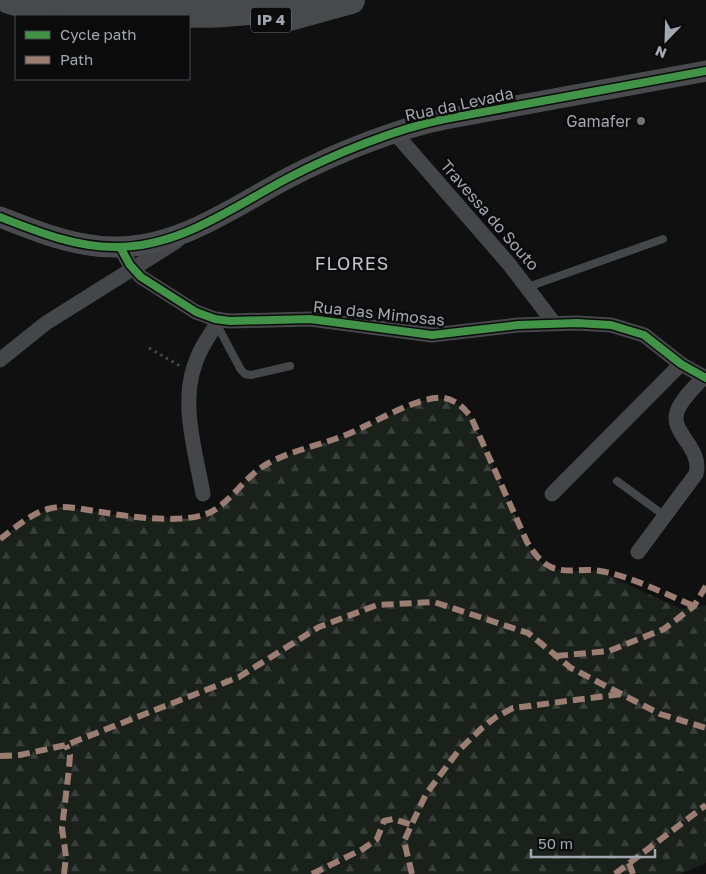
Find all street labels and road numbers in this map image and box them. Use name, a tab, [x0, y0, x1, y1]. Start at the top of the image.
road number: IP 4	[251, 8, 291, 32]
street label: Rua da Levada	[403, 83, 515, 125]
street label: Travessa do Souto	[436, 156, 544, 274]
street label: Rua das Mimosas	[312, 296, 446, 330]

